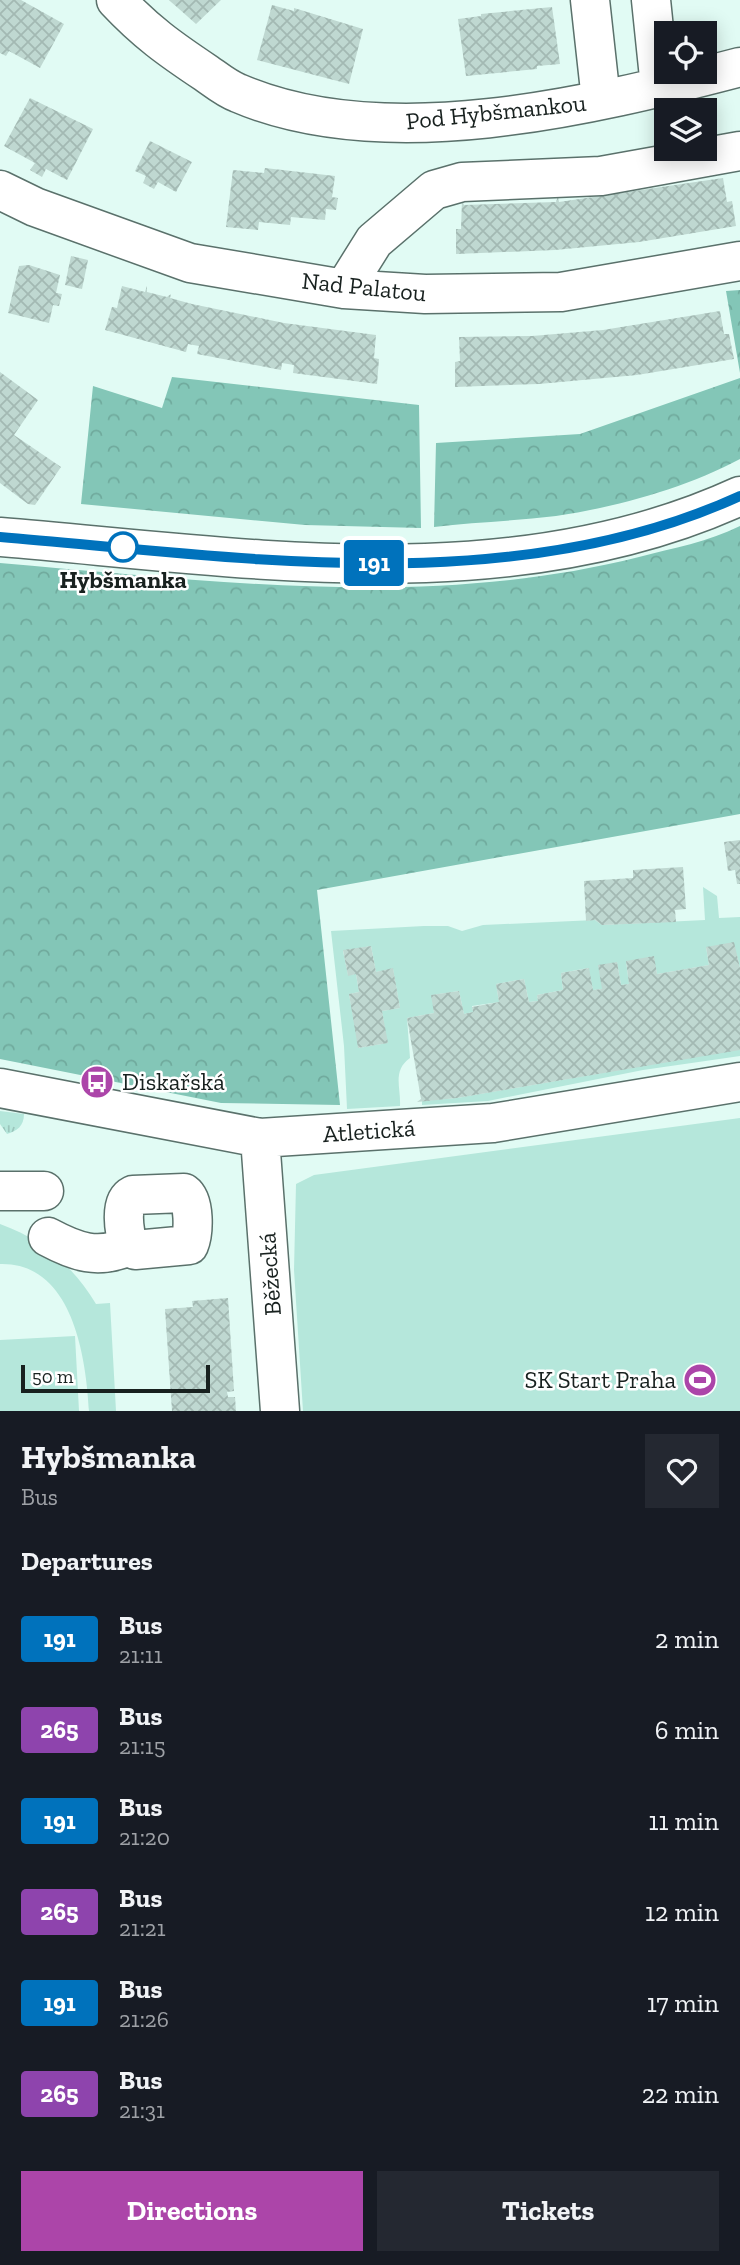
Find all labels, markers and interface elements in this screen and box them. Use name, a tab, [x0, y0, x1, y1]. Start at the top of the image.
map controls	[654, 21, 717, 161]
button: locate	[654, 21, 717, 84]
street label: Pod Hybšmankou	[404, 88, 588, 135]
button: layers	[654, 98, 717, 161]
street label: Nad Palatou	[300, 266, 428, 308]
marker: Hybšmanka	[108, 532, 138, 562]
line badge: 191	[334, 540, 414, 586]
text: 191	[358, 548, 390, 577]
place label: Hybšmanka	[59, 565, 187, 594]
bus stop icon: Diskařská	[78, 1063, 116, 1101]
place label: Diskařská	[122, 1067, 225, 1096]
street label: Atletická	[322, 1113, 417, 1148]
street label: Běžecká	[252, 1231, 287, 1317]
sports icon: SK Start Praha	[681, 1361, 719, 1399]
scale bar	[21, 1362, 210, 1394]
text: 50 m	[32, 1365, 73, 1388]
place label: SK Start Praha	[524, 1365, 676, 1394]
button: heart	[645, 1434, 719, 1508]
text: Hybšmanka	[21, 1437, 196, 1476]
text: Bus	[21, 1483, 58, 1511]
text: Departures	[21, 1545, 153, 1577]
text: Bus	[119, 1609, 162, 1641]
text: 2 min	[655, 1623, 719, 1655]
text: 191	[43, 1624, 76, 1653]
text: 21:11	[119, 1641, 163, 1669]
text: Bus	[119, 1700, 162, 1732]
text: 6 min	[655, 1714, 719, 1746]
text: 265	[40, 1715, 79, 1744]
text: 21:15	[119, 1732, 165, 1760]
text: Bus	[119, 1791, 162, 1823]
text: 11 min	[648, 1805, 719, 1837]
text: 191	[43, 1806, 76, 1835]
text: 21:20	[119, 1823, 170, 1851]
text: Bus	[119, 1882, 162, 1914]
text: 12 min	[645, 1896, 719, 1928]
text: 265	[40, 1897, 79, 1926]
text: 21:21	[119, 1914, 166, 1942]
text: Bus	[119, 1973, 162, 2005]
text: 17 min	[647, 1987, 719, 2019]
text: 191	[43, 1988, 76, 2017]
text: 21:26	[119, 2005, 169, 2033]
text: Bus	[119, 2064, 162, 2096]
text: 22 min	[642, 2078, 719, 2110]
text: 265	[40, 2079, 79, 2108]
text: 21:31	[119, 2096, 165, 2124]
button: Directions	[21, 2171, 363, 2251]
button: Tickets	[377, 2171, 719, 2251]

